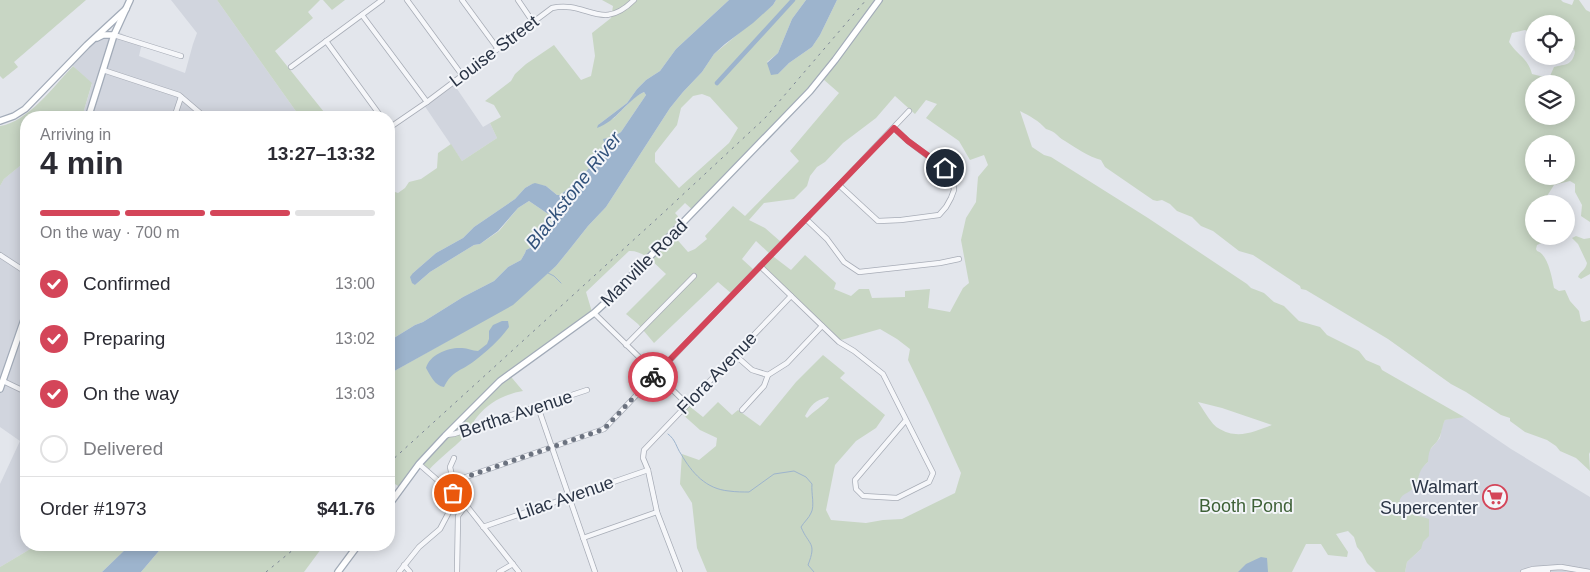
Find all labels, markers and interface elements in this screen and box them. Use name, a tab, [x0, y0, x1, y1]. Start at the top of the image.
street label: Louise Street	[446, 11, 542, 91]
map controls	[1525, 15, 1575, 245]
button: locate	[1525, 15, 1575, 65]
button: layers	[1525, 75, 1575, 125]
text: Arriving in	[40, 126, 111, 143]
water label: Blackstone River	[521, 127, 626, 253]
button: +	[1525, 135, 1575, 185]
text: 13:27–13:32	[267, 143, 375, 164]
text: 4 min	[40, 145, 124, 181]
pin	[924, 147, 966, 189]
icon: home	[931, 154, 959, 182]
button: −	[1525, 195, 1575, 245]
street label: Manville Road	[597, 216, 691, 310]
text: On the way · 700 m	[40, 224, 180, 241]
icon: check	[40, 270, 68, 298]
text: Confirmed	[83, 273, 171, 294]
text: 13:00	[335, 275, 375, 292]
icon: check	[40, 325, 68, 353]
text: Preparing	[83, 328, 165, 349]
street label: Flora Avenue	[673, 328, 761, 418]
text: 13:02	[335, 330, 375, 347]
courier	[628, 352, 678, 402]
icon: bike	[639, 363, 667, 391]
icon: check	[40, 380, 68, 408]
text: On the way	[83, 383, 179, 404]
text: 13:03	[335, 385, 375, 402]
street label: Bertha Avenue	[457, 386, 575, 442]
text: Delivered	[83, 438, 163, 459]
pin	[432, 472, 474, 514]
street label: Lilac Avenue	[514, 472, 616, 524]
place label: Walmart Supercenter	[1380, 477, 1478, 518]
icon: bag	[439, 479, 467, 507]
supermarket icon: Walmart Supercenter	[1482, 484, 1508, 510]
park label: Booth Pond	[1199, 496, 1293, 516]
text: Order #1973	[40, 498, 147, 519]
text: $41.76	[317, 498, 375, 519]

